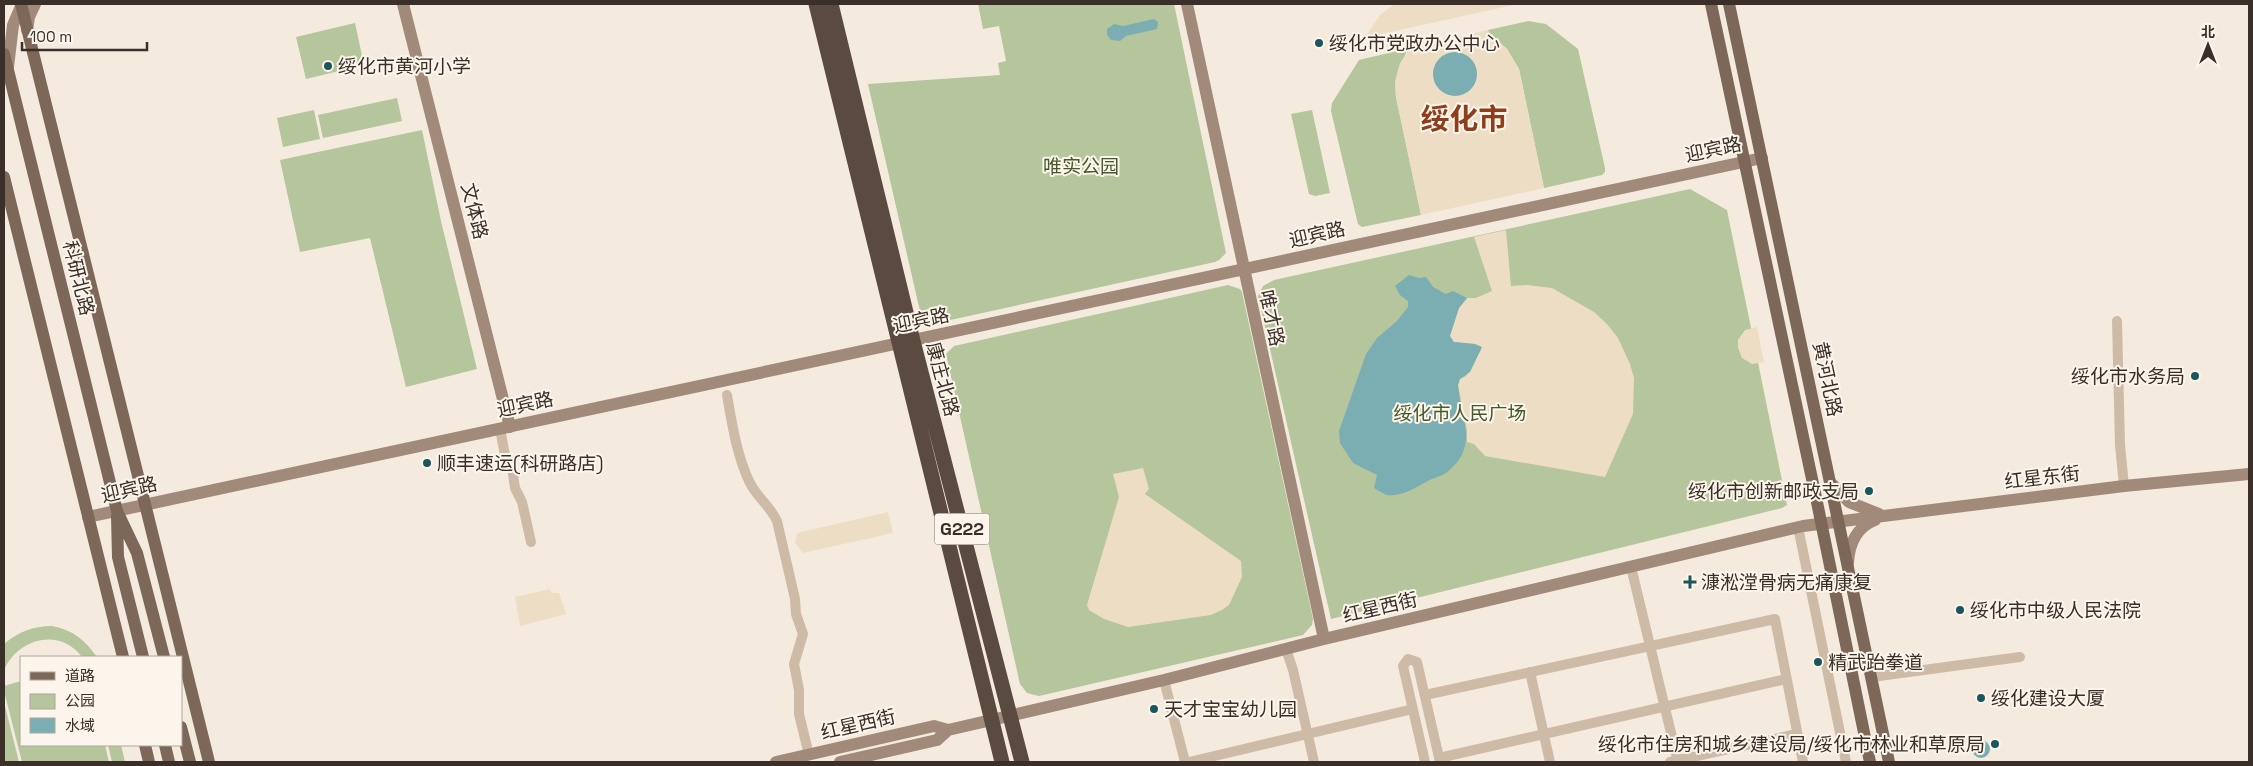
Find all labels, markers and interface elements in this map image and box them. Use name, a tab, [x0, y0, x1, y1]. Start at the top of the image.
scale bar	[22, 20, 148, 52]
north arrow	[2183, 20, 2233, 70]
text: 北	[2201, 23, 2215, 41]
text: 100 m	[30, 27, 72, 46]
place label: 绥化市党政办公中心	[1329, 31, 1500, 56]
marker: 绥化市党政办公中心	[1313, 37, 1325, 49]
place label: 绥化市黄河小学	[338, 54, 471, 79]
marker: 绥化市黄河小学	[322, 60, 334, 72]
district label: 绥化市	[1420, 100, 1508, 137]
street label: 迎宾路	[1683, 131, 1744, 168]
park label: 唯实公园	[1043, 154, 1119, 179]
street label: 文体路	[455, 180, 494, 242]
street label: 迎宾路	[1287, 216, 1348, 253]
street label: 科研北路	[57, 238, 100, 318]
street label: 唯才路	[1253, 288, 1290, 349]
street label: 迎宾路	[891, 302, 952, 339]
street label: 康庄北路	[921, 339, 964, 419]
street label: 黄河北路	[1807, 339, 1848, 419]
place label: 绥化市水务局	[2071, 364, 2185, 389]
marker: 绥化市水务局	[2189, 370, 2201, 382]
street label: 迎宾路	[495, 386, 556, 423]
park label: 绥化市人民广场	[1393, 401, 1527, 426]
place label: 顺丰速运(科研路店)	[437, 451, 603, 476]
marker: 顺丰速运(科研路店)	[421, 457, 433, 469]
street label: 红星东街	[2003, 460, 2081, 495]
street label: 迎宾路	[99, 471, 160, 508]
place label: 绥化市创新邮政支局	[1688, 479, 1859, 504]
marker: 绥化市创新邮政支局	[1863, 485, 1875, 497]
road number: G222	[934, 514, 990, 544]
place label: 漮淞漟骨病无痛康复	[1701, 570, 1872, 595]
marker: 漮淞漟骨病无痛康复	[1683, 575, 1697, 589]
street label: 红星西街	[1340, 587, 1420, 628]
place label: 绥化市中级人民法院	[1970, 598, 2141, 623]
marker: 绥化市中级人民法院	[1954, 604, 1966, 616]
place label: 精武跆拳道	[1828, 650, 1923, 675]
legend	[20, 656, 182, 746]
marker: 精武跆拳道	[1812, 656, 1824, 668]
text: 道路	[65, 666, 95, 685]
place label: 绥化建设大厦	[1991, 686, 2105, 711]
text: 公园	[65, 691, 95, 710]
marker: 绥化建设大厦	[1975, 692, 1987, 704]
place label: 天才宝宝幼儿园	[1164, 697, 1297, 722]
marker: 天才宝宝幼儿园	[1148, 703, 1160, 715]
street label: 红星西街	[818, 704, 898, 745]
text: 水域	[65, 716, 95, 735]
place label: 绥化市住房和城乡建设局/绥化市林业和草原局	[1598, 732, 1985, 757]
marker: 绥化市住房和城乡建设局/绥化市林业和草原局	[1989, 738, 2001, 750]

